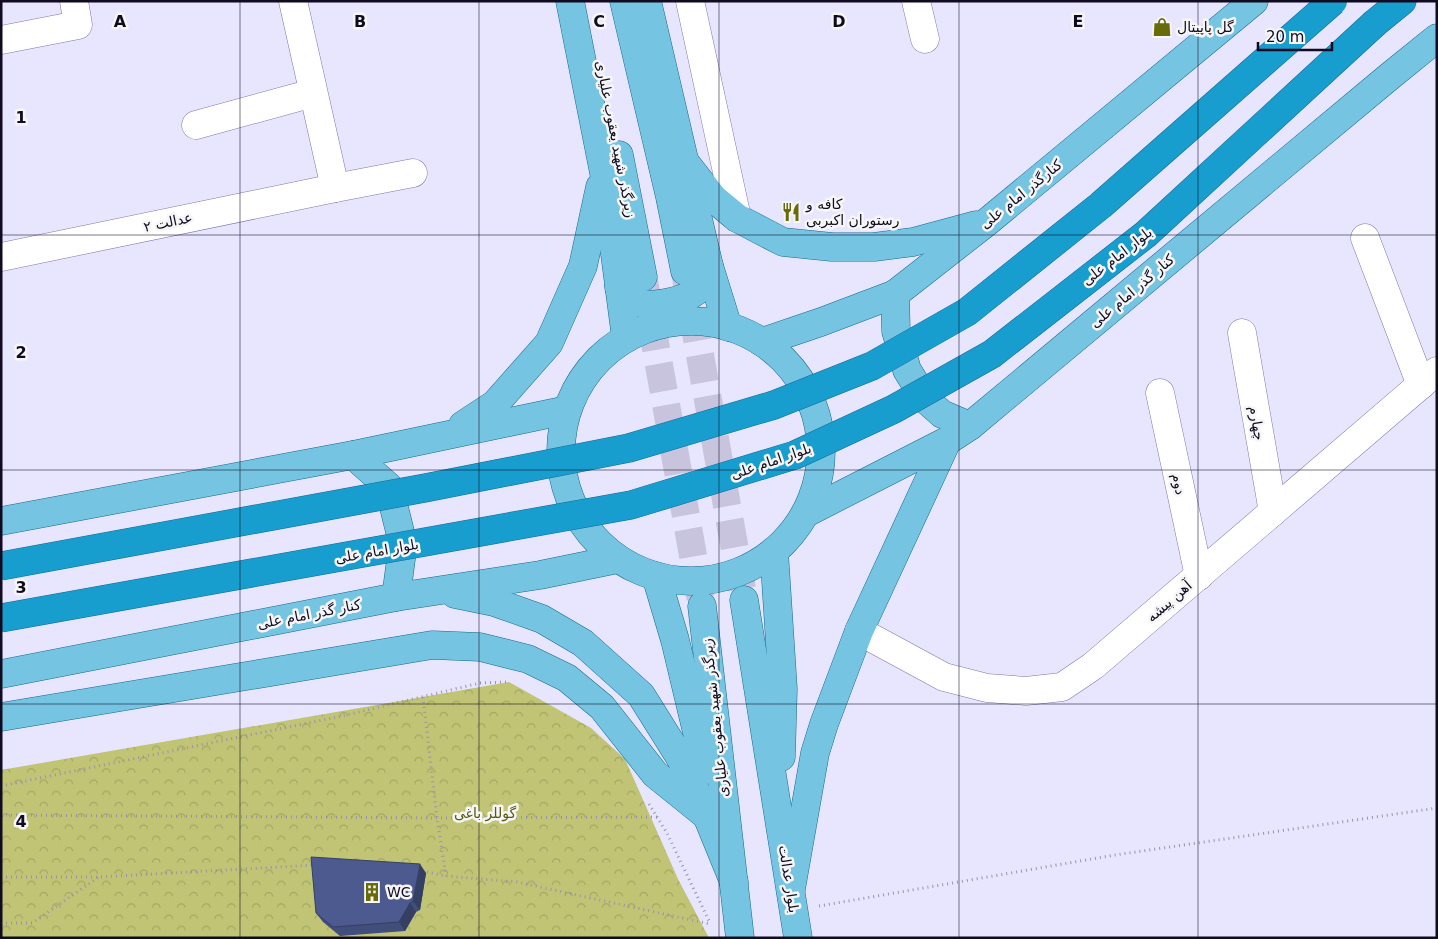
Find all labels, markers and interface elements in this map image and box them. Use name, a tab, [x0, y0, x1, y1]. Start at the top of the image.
text: A	[114, 12, 127, 31]
text: B	[354, 12, 366, 31]
text: C	[593, 12, 605, 31]
text: D	[832, 12, 846, 31]
text: E	[1073, 12, 1083, 31]
shop icon: گل پاپیتال	[1151, 16, 1173, 38]
place label: گل پاپیتال	[1177, 19, 1234, 36]
scale bar	[1258, 20, 1332, 52]
text: 20 m	[1266, 28, 1304, 46]
street label: زیرگذر شهید یعقوب علیاری	[592, 59, 639, 219]
text: 1	[15, 108, 27, 127]
street label: کنارگذر امام علی	[977, 156, 1066, 233]
place label: کافه و رستوران اکبربی	[805, 196, 899, 229]
restaurant icon: کافه و رستوران اکبربی	[780, 201, 802, 223]
street label: عدالت ۲	[142, 209, 194, 235]
street label: بلوار امام علی	[1079, 224, 1156, 289]
street label: کنار گذر امام علی	[1087, 251, 1178, 332]
text: 2	[15, 343, 27, 362]
street label: چهارم	[1245, 404, 1268, 442]
street label: بلوار امام علی	[729, 440, 814, 483]
street label: دوم	[1168, 472, 1189, 496]
street label: بلوار امام علی	[334, 536, 420, 567]
street label: آهن پیشه	[1143, 576, 1196, 626]
text: 3	[15, 578, 27, 597]
street label: کنار گذر امام علی	[256, 596, 363, 633]
street label: زیرگذر شهید یعقوب علیاری	[699, 638, 732, 798]
park label: گوللر باغی	[454, 805, 516, 822]
text: 4	[15, 812, 27, 831]
street label: بلوار عدالت	[775, 844, 802, 914]
building icon: WC	[361, 881, 383, 903]
place label: WC	[387, 884, 411, 900]

